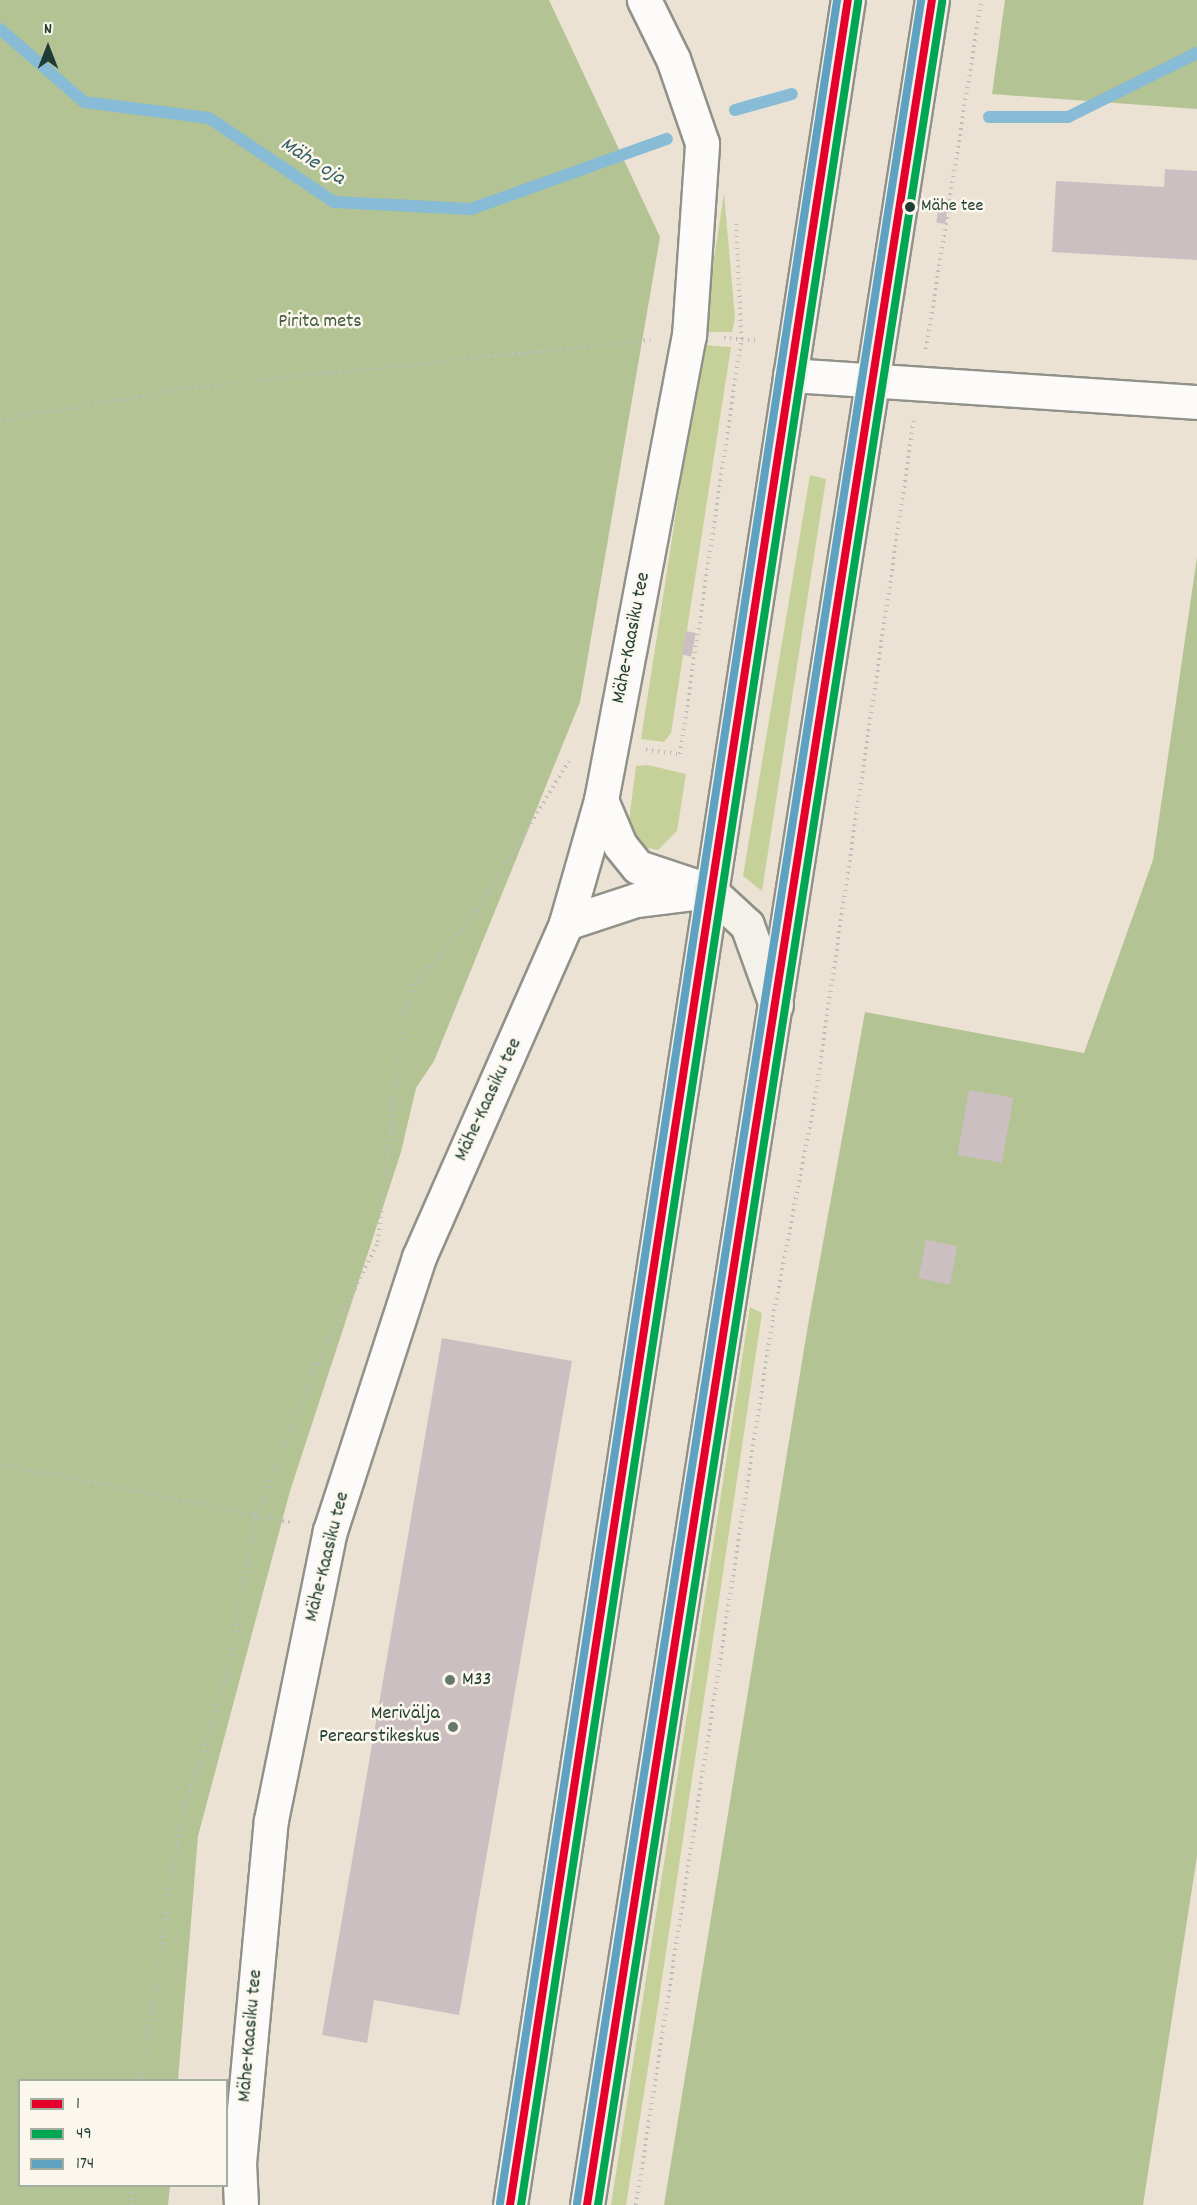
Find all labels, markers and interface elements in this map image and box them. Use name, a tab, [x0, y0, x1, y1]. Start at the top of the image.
north arrow	[18, 18, 78, 78]
text: N	[44, 18, 52, 41]
water label: Mähe oja	[275, 132, 349, 192]
place label: Mähe tee	[921, 196, 983, 218]
marker: Mähe tee	[904, 201, 916, 213]
park label: Pirita mets	[278, 310, 362, 334]
street label: Mähe-Kaasiku tee	[608, 570, 656, 706]
street label: Mähe-Kaasiku tee	[450, 1035, 528, 1165]
street label: Mähe-Kaasiku tee	[300, 1490, 356, 1624]
place label: M33	[462, 1668, 491, 1692]
marker: M33	[443, 1673, 457, 1687]
place label: Merivälja Perearstikeskus	[319, 1703, 440, 1750]
marker: Merivälja Perearstikeskus	[444, 1718, 462, 1736]
street label: Mähe-Kaasiku tee	[233, 1969, 269, 2103]
legend	[18, 2079, 228, 2187]
text: 1	[76, 2092, 80, 2117]
text: 49	[76, 2122, 92, 2147]
text: 174	[76, 2152, 94, 2177]

